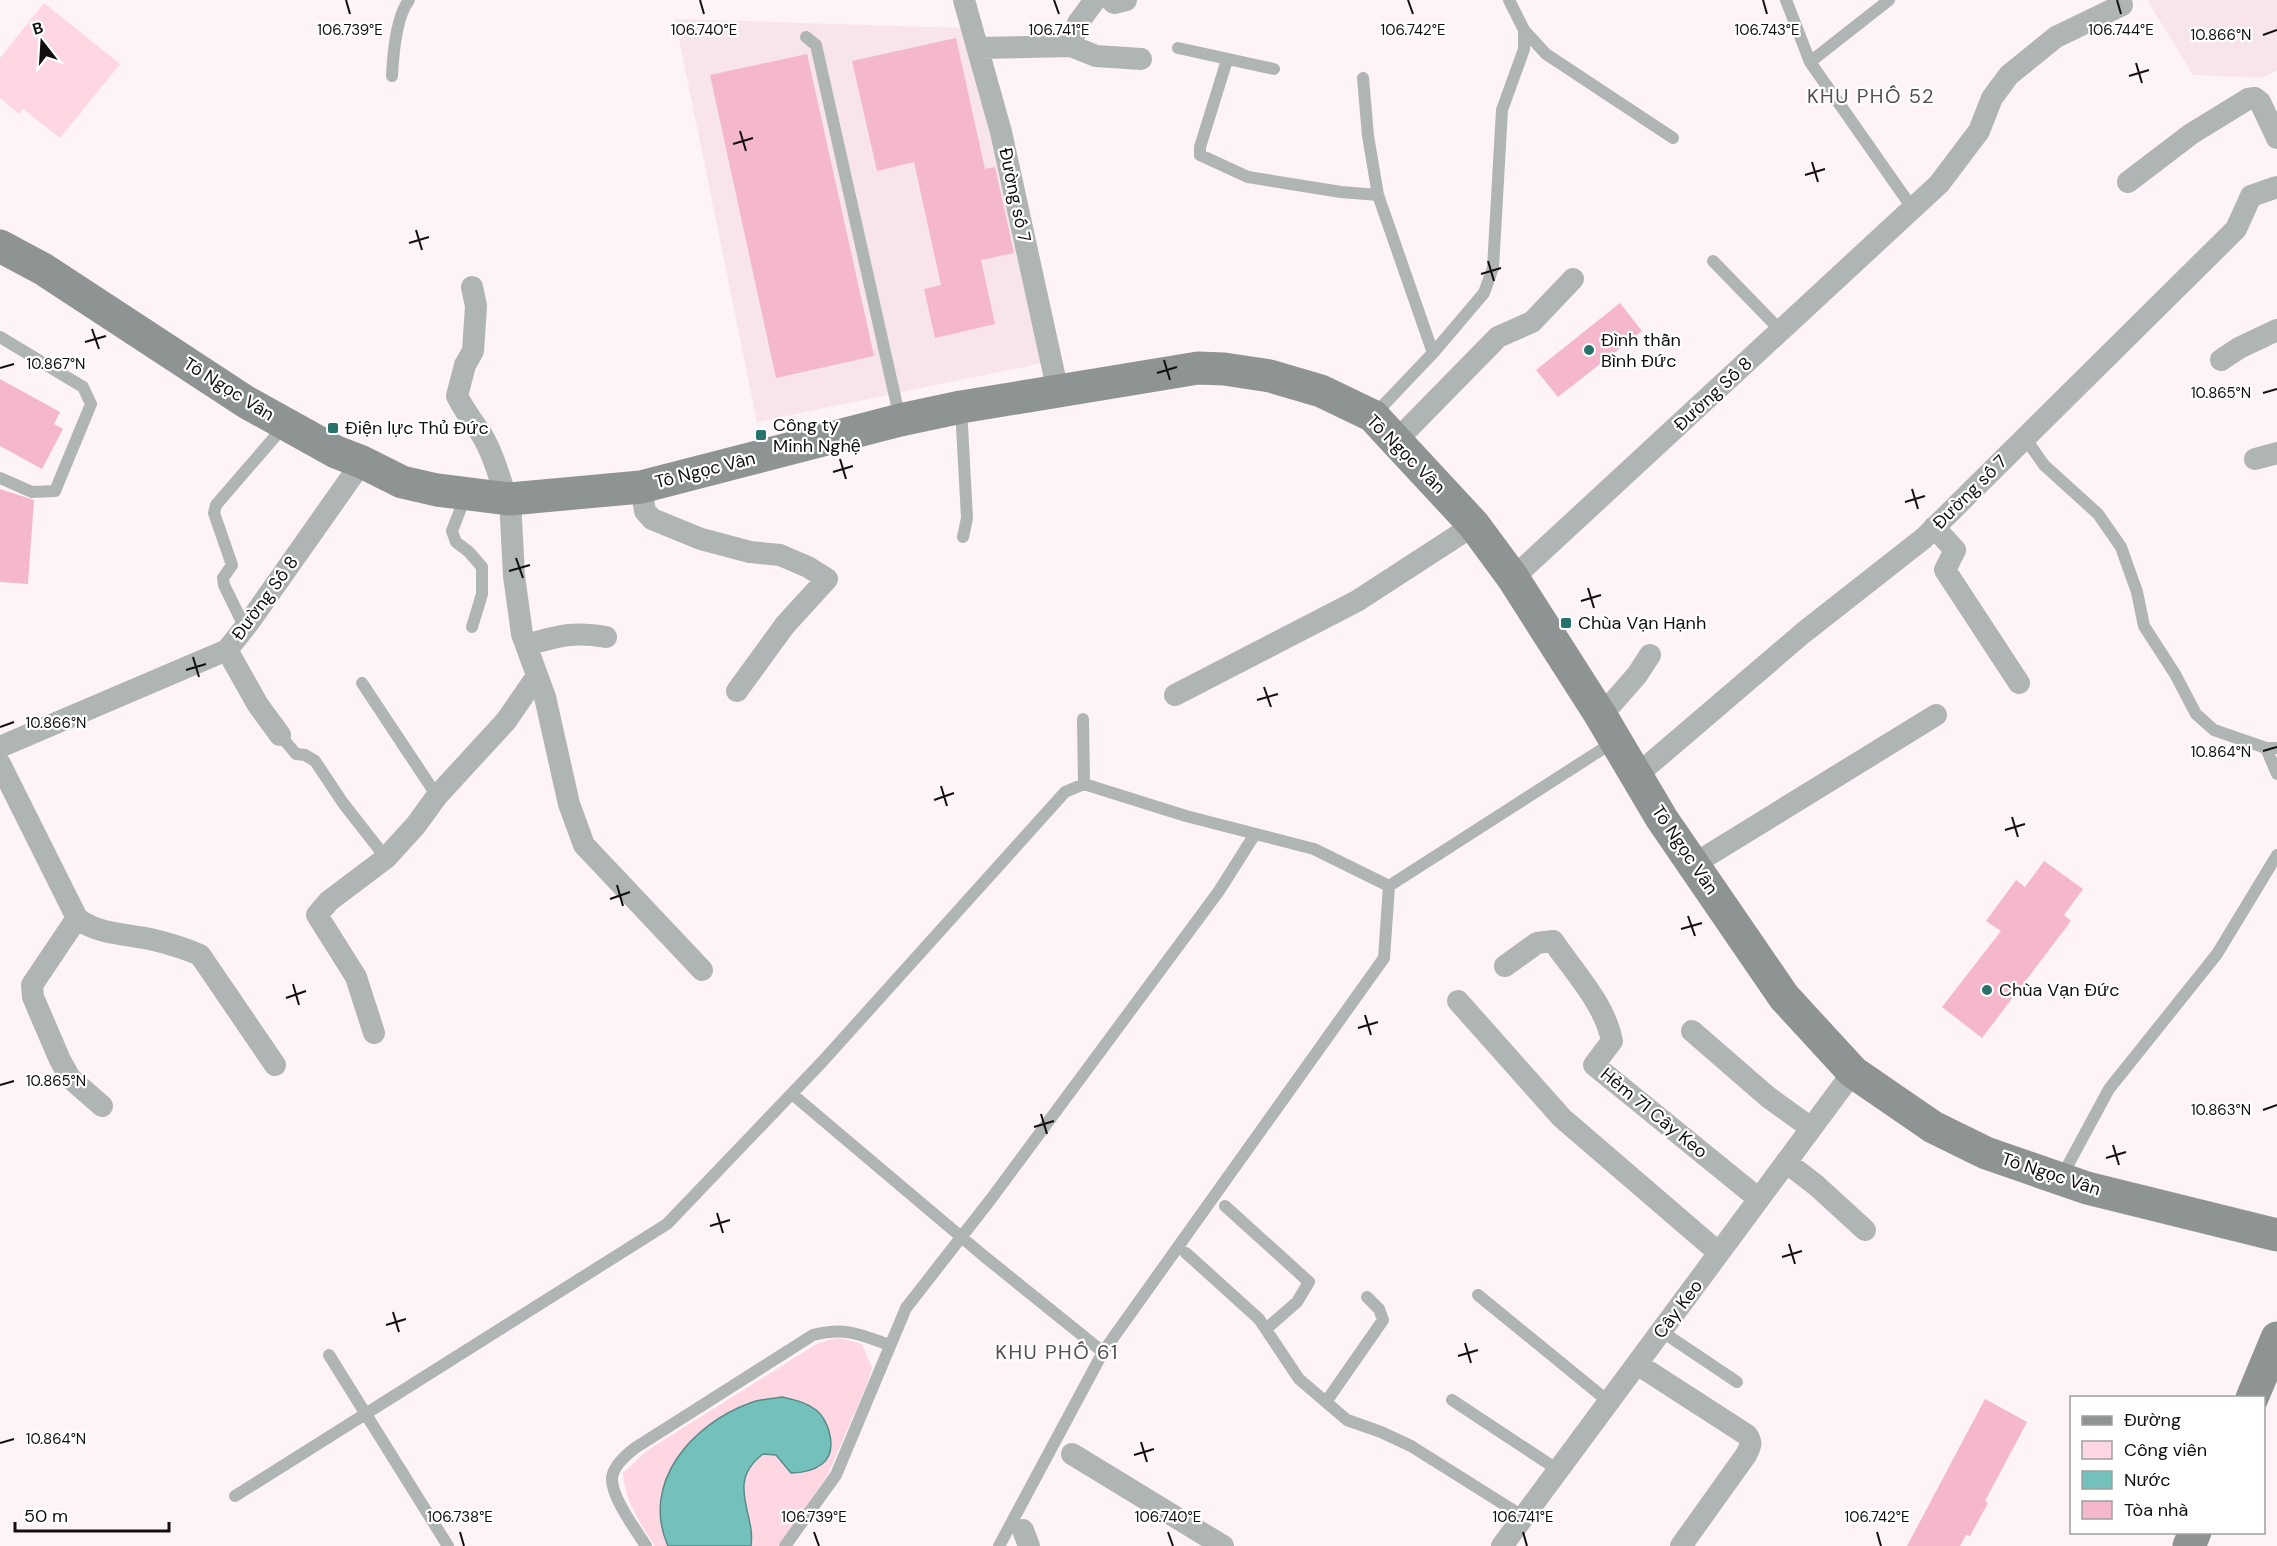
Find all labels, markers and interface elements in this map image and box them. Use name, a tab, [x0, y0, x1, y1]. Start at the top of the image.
north arrow	[12, 12, 72, 72]
text: B	[30, 17, 46, 40]
text: 106.739°E	[317, 20, 383, 40]
text: 106.740°E	[671, 20, 737, 40]
text: 106.741°E	[1029, 20, 1089, 40]
text: 106.742°E	[1381, 20, 1445, 40]
text: 106.743°E	[1734, 20, 1800, 40]
text: 106.744°E	[2088, 20, 2154, 40]
text: 10.866°N	[2191, 25, 2251, 45]
district label: KHU PHỐ 52	[1807, 83, 1935, 109]
street label: Đường số 7	[993, 146, 1037, 244]
place label: Đình thần Bình Đức	[1601, 328, 1681, 373]
marker: Đình thần Bình Đức	[1582, 343, 1596, 357]
street label: Tô Ngọc Vân	[179, 352, 279, 426]
street label: Đường Số 8	[1669, 352, 1757, 436]
text: 10.867°N	[27, 354, 85, 374]
text: 10.865°N	[2191, 383, 2251, 403]
street label: Tô Ngọc Vân	[1361, 409, 1451, 499]
place label: Công ty Minh Nghệ	[773, 413, 861, 458]
place label: Điện lực Thủ Đức	[345, 416, 489, 440]
marker: Điện lực Thủ Đức	[326, 421, 340, 435]
marker: Công ty Minh Nghệ	[754, 428, 768, 442]
street label: Tô Ngọc Vân	[652, 446, 758, 494]
street label: Đường số 7	[1928, 450, 2012, 534]
street label: Đường Số 8	[226, 551, 304, 645]
place label: Chùa Vạn Hạnh	[1578, 611, 1706, 635]
marker: Chùa Vạn Hạnh	[1559, 616, 1573, 630]
text: 10.866°N	[26, 713, 86, 733]
text: 10.864°N	[2191, 742, 2251, 762]
street label: Tô Ngọc Vân	[1646, 801, 1724, 899]
place label: Chùa Vạn Đức	[1999, 978, 2119, 1002]
marker: Chùa Vạn Đức	[1980, 983, 1994, 997]
street label: Hẻm 71 Cây Keo	[1595, 1062, 1713, 1164]
text: 10.865°N	[26, 1071, 86, 1091]
text: 10.863°N	[2191, 1100, 2251, 1120]
street label: Tô Ngọc Vân	[1998, 1147, 2104, 1201]
street label: Cây Keo	[1648, 1275, 1708, 1343]
district label: KHU PHỐ 61	[995, 1339, 1119, 1365]
legend	[2070, 1396, 2265, 1534]
text: Đường	[2124, 1408, 2181, 1432]
text: 10.864°N	[26, 1429, 86, 1449]
text: Công viên	[2124, 1438, 2207, 1462]
text: Nước	[2124, 1468, 2171, 1492]
scale bar	[15, 1495, 170, 1533]
text: Tòa nhà	[2124, 1498, 2188, 1522]
text: 50 m	[24, 1504, 68, 1528]
text: 106.738°E	[427, 1507, 493, 1527]
text: 106.739°E	[781, 1507, 847, 1527]
text: 106.740°E	[1135, 1507, 1201, 1527]
text: 106.741°E	[1493, 1507, 1553, 1527]
text: 106.742°E	[1845, 1507, 1909, 1527]

